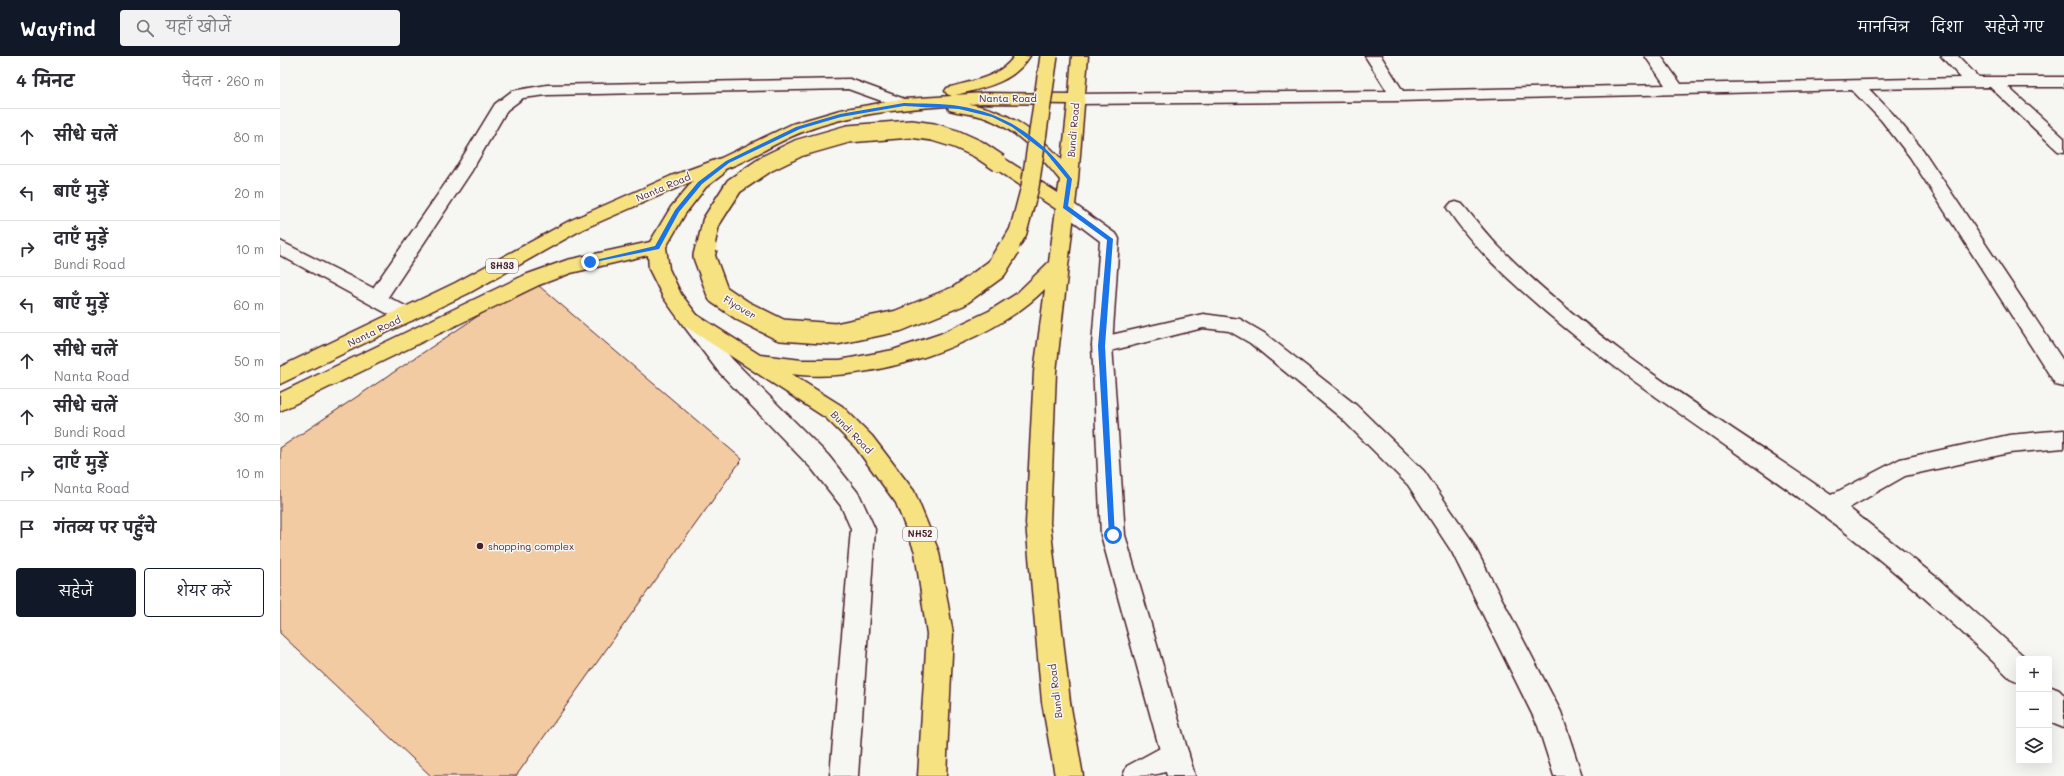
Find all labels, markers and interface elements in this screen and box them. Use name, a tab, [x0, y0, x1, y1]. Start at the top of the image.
search box	[120, 10, 400, 46]
text: Wayfind	[20, 16, 96, 41]
text: यहाँ खोजें	[166, 16, 231, 36]
icon: search	[134, 17, 156, 39]
text: मानचित्र	[1858, 17, 1909, 36]
text: दिशा	[1931, 17, 1963, 36]
text: सहेजे गए	[1985, 17, 2044, 36]
text: 4 मिनट	[16, 69, 74, 91]
text: पैदल · 260 m	[182, 72, 264, 89]
street label: Nanta Road	[979, 91, 1037, 105]
street label: Bundi Road	[1064, 102, 1082, 158]
text: सीधे चलें	[54, 125, 117, 145]
icon: ahead	[16, 126, 38, 148]
text: 80 m	[234, 128, 264, 145]
street label: Nanta Road	[634, 169, 692, 205]
text: बाएँ मुड़ें	[54, 181, 108, 201]
icon: left	[16, 182, 38, 204]
text: 20 m	[234, 184, 264, 201]
text: दाएँ मुड़ें	[54, 228, 108, 248]
icon: right	[16, 238, 38, 260]
text: 10 m	[236, 240, 264, 257]
route end	[581, 253, 599, 271]
text: Bundi Road	[54, 255, 125, 272]
road number: SH33	[486, 259, 518, 273]
street label: Flyover	[721, 292, 759, 322]
text: बाएँ मुड़ें	[54, 293, 108, 313]
icon: left	[16, 294, 38, 316]
text: 60 m	[234, 296, 264, 313]
street label: Nanta Road	[345, 312, 403, 350]
text: सीधे चलें	[54, 340, 117, 360]
icon: ahead	[16, 350, 38, 372]
text: 50 m	[234, 352, 264, 369]
text: Nanta Road	[54, 367, 129, 384]
text: सीधे चलें	[54, 396, 117, 416]
icon: ahead	[16, 406, 38, 428]
street label: Bundi Road	[828, 407, 876, 457]
text: 30 m	[234, 408, 264, 425]
text: Bundi Road	[54, 423, 125, 440]
text: दाएँ मुड़ें	[54, 452, 108, 472]
icon: right	[16, 462, 38, 484]
text: 10 m	[236, 464, 264, 481]
text: Nanta Road	[54, 479, 129, 496]
text: गंतव्य पर पहुँचे	[54, 517, 156, 537]
icon: arrive	[16, 518, 38, 540]
route start	[1104, 526, 1122, 544]
road number: NH52	[903, 527, 937, 541]
place label: shopping complex	[488, 539, 574, 553]
marker: shopping complex	[475, 541, 485, 551]
button: सहेजें	[16, 568, 136, 617]
button: शेयर करें	[144, 568, 264, 617]
map controls	[2016, 656, 2052, 764]
button: +	[2016, 656, 2052, 692]
street label: Bundi Road	[1045, 663, 1065, 719]
button: −	[2016, 692, 2052, 728]
button: layers	[2016, 728, 2052, 764]

